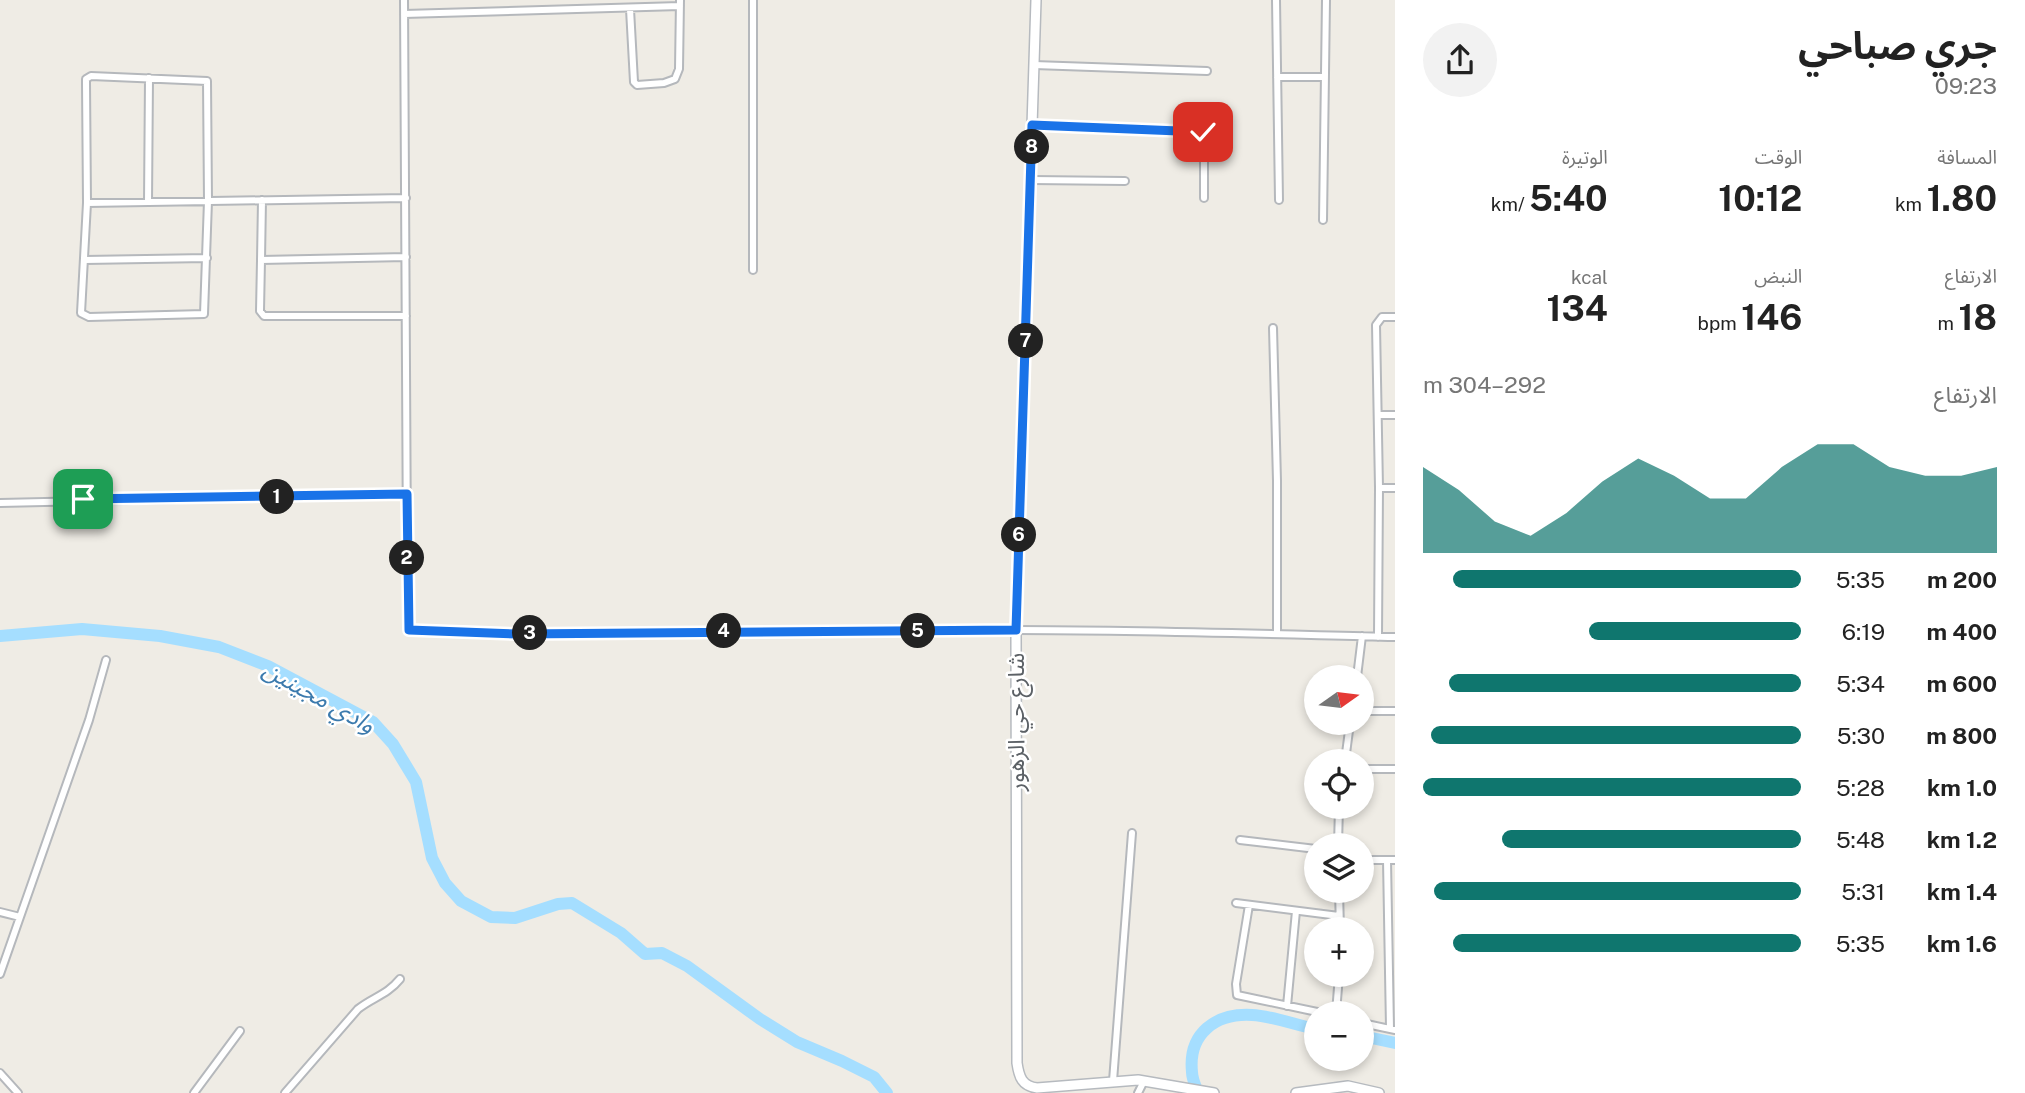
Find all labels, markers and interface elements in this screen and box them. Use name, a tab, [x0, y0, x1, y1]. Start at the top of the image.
button: share	[1423, 23, 1497, 97]
text: جري صباحي	[1798, 23, 1997, 68]
text: 09:23	[1935, 72, 1997, 99]
pin	[1173, 102, 1233, 162]
icon: check	[1184, 113, 1222, 151]
pin: 8	[1014, 130, 1050, 164]
text: 8	[1025, 135, 1038, 157]
text: الوتيرة	[1562, 146, 1608, 168]
text: الوقت	[1755, 146, 1802, 168]
text: المسافة	[1937, 146, 1997, 168]
text: 5:40	[1529, 178, 1608, 219]
text: 10:12	[1718, 178, 1802, 219]
text: 1.80	[1927, 178, 1997, 219]
text: /km	[1491, 193, 1529, 215]
text: km	[1895, 193, 1927, 215]
text: النبض	[1754, 265, 1802, 287]
text: الارتفاع	[1945, 265, 1997, 287]
text: kcal	[1571, 266, 1608, 288]
text: 134	[1547, 288, 1608, 329]
text: 146	[1741, 297, 1802, 338]
text: 18	[1959, 297, 1997, 338]
text: bpm	[1698, 312, 1741, 334]
text: m	[1937, 312, 1959, 334]
pin: 7	[1009, 324, 1044, 358]
text: 7	[1020, 329, 1031, 351]
text: 292–304 m	[1423, 371, 1546, 398]
text: الارتفاع	[1934, 381, 1997, 408]
pin	[53, 469, 113, 529]
icon: arrive	[64, 480, 102, 518]
pin: 1	[260, 480, 294, 514]
text: 1	[272, 485, 281, 507]
pin: 6	[1002, 518, 1036, 552]
text: 6	[1012, 523, 1025, 545]
pin: 2	[390, 540, 424, 576]
text: 2	[400, 546, 413, 568]
text: 5:35	[1836, 566, 1885, 593]
text: 200 m	[1927, 566, 1997, 593]
pin: 4	[706, 614, 742, 648]
pin: 5	[900, 614, 936, 648]
pin: 3	[512, 616, 548, 650]
text: 6:19	[1842, 618, 1885, 645]
text: 400 m	[1927, 618, 1997, 645]
text: 4	[717, 619, 730, 641]
text: 5	[911, 619, 924, 641]
text: 3	[523, 621, 536, 643]
street label: شارع حي الزهور	[1002, 653, 1033, 792]
water label: وادي مجينين	[256, 654, 381, 743]
north arrow	[1304, 665, 1374, 735]
map controls	[1304, 665, 1374, 1071]
text: 5:34	[1836, 670, 1885, 697]
text: 600 m	[1927, 670, 1997, 697]
text: 5:30	[1837, 722, 1885, 749]
text: 800 m	[1926, 722, 1997, 749]
button: locate	[1304, 749, 1374, 819]
text: 5:28	[1836, 774, 1885, 801]
text: 1.0 km	[1927, 774, 1997, 801]
text: 5:48	[1836, 826, 1885, 853]
text: 1.2 km	[1927, 826, 1997, 853]
button: layers	[1304, 833, 1374, 903]
text: 5:31	[1841, 878, 1885, 905]
text: 1.4 km	[1927, 878, 1997, 905]
button: +	[1304, 917, 1374, 987]
text: 5:35	[1836, 930, 1885, 957]
text: 1.6 km	[1927, 930, 1997, 957]
button: −	[1304, 1001, 1374, 1071]

